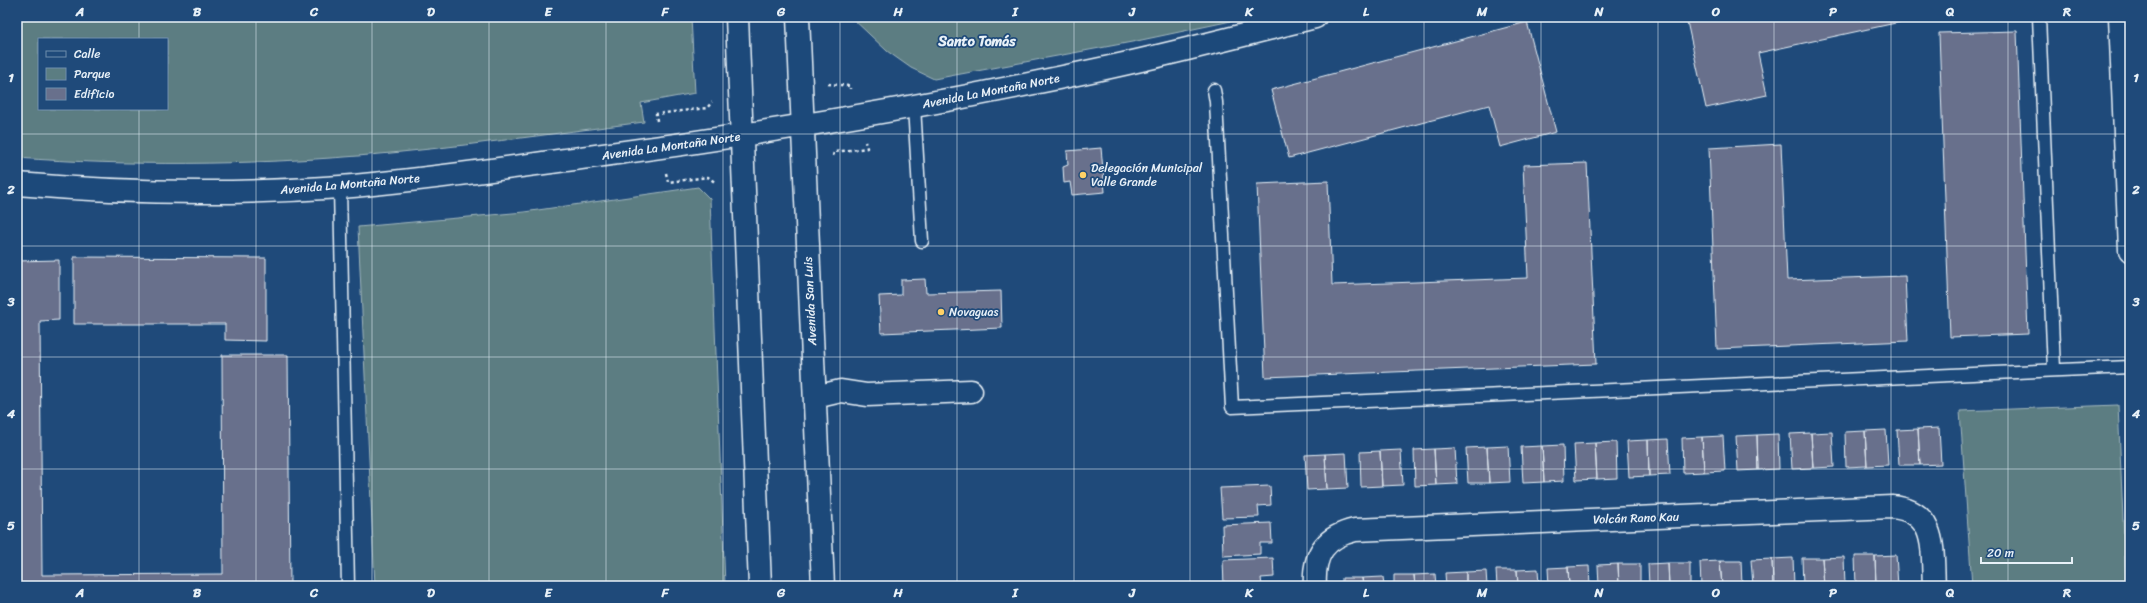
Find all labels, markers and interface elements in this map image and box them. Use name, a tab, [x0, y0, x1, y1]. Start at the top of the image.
text: A	[75, 0, 84, 23]
text: B	[193, 0, 202, 23]
text: C	[309, 0, 319, 23]
text: D	[427, 0, 435, 23]
text: E	[544, 0, 553, 23]
text: F	[660, 0, 669, 23]
text: G	[776, 0, 786, 23]
text: H	[892, 0, 903, 23]
text: I	[1011, 0, 1019, 23]
text: J	[1128, 0, 1136, 23]
text: K	[1244, 0, 1254, 23]
text: L	[1363, 0, 1370, 23]
text: M	[1476, 0, 1488, 23]
text: N	[1593, 0, 1604, 23]
text: O	[1711, 0, 1721, 23]
text: P	[1829, 0, 1837, 23]
text: Q	[1945, 0, 1955, 23]
text: R	[2062, 0, 2071, 23]
district label: Santo Tomás	[937, 29, 1016, 54]
legend	[38, 38, 168, 110]
text: Calle	[74, 43, 101, 65]
text: Parque	[74, 63, 111, 85]
text: 1	[8, 66, 14, 89]
text: 1	[2133, 66, 2139, 89]
street label: Avenida La Montaña Norte	[919, 67, 1062, 115]
text: Edificio	[74, 83, 114, 105]
street label: Avenida La Montaña Norte	[599, 125, 742, 167]
place label: Delegación Municipal Valle Grande	[1091, 157, 1203, 193]
street label: Avenida La Montaña Norte	[278, 167, 421, 201]
marker: Delegación Municipal Valle Grande	[1078, 170, 1088, 180]
text: 2	[6, 178, 15, 201]
text: 2	[2131, 178, 2140, 201]
street label: Avenida San Luis	[797, 256, 823, 347]
text: 3	[6, 290, 15, 313]
text: 3	[2131, 290, 2140, 313]
place label: Novaguas	[949, 301, 999, 323]
marker: Novaguas	[936, 307, 946, 317]
text: 4	[6, 402, 16, 425]
text: 4	[2131, 402, 2141, 425]
street label: Volcán Rano Kau	[1593, 505, 1680, 530]
text: 5	[7, 514, 15, 537]
text: 5	[2132, 514, 2140, 537]
scale bar	[1981, 539, 2072, 565]
text: 20 m	[1987, 542, 2014, 564]
text: A	[75, 581, 84, 603]
text: B	[193, 581, 202, 603]
text: C	[309, 581, 319, 603]
text: D	[427, 581, 435, 603]
text: E	[544, 581, 553, 603]
text: F	[660, 581, 669, 603]
text: G	[776, 581, 786, 603]
text: H	[892, 581, 903, 603]
text: I	[1011, 581, 1019, 603]
text: J	[1128, 581, 1136, 603]
text: K	[1244, 581, 1254, 603]
text: L	[1363, 581, 1370, 603]
text: M	[1476, 581, 1488, 603]
text: N	[1593, 581, 1604, 603]
text: O	[1711, 581, 1721, 603]
text: P	[1829, 581, 1837, 603]
text: Q	[1945, 581, 1955, 603]
text: R	[2062, 581, 2071, 603]

